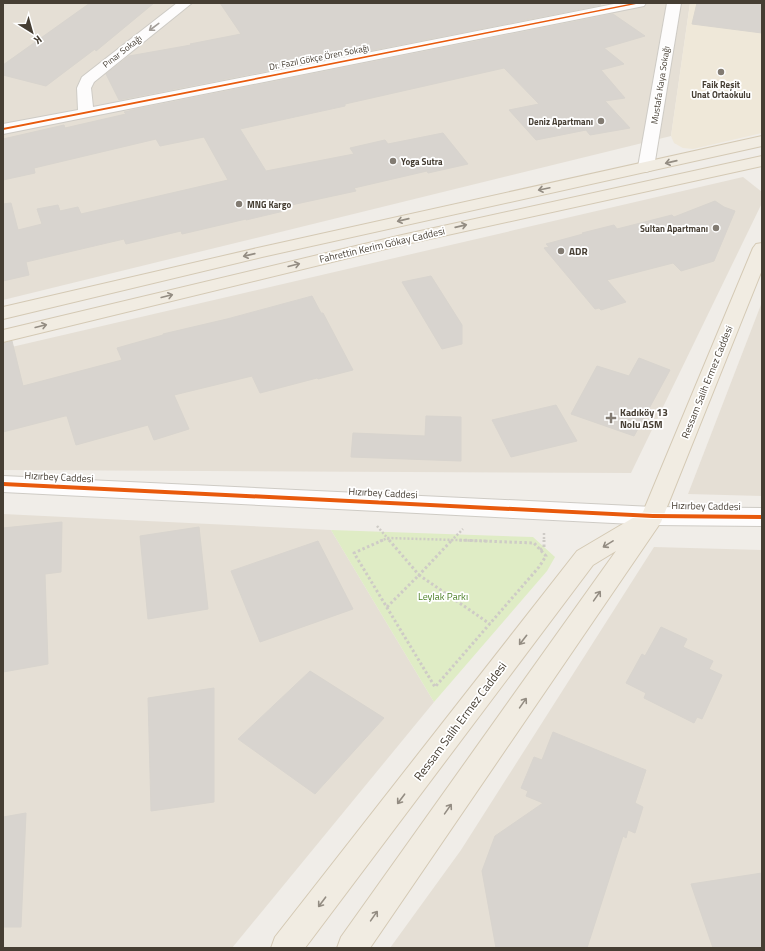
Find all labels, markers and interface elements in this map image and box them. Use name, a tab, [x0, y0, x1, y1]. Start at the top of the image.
north arrow	[12, 12, 52, 52]
one-way arrow	[148, 22, 159, 31]
street label: Pınar Sokağı	[100, 31, 144, 71]
text: K	[30, 32, 45, 49]
street label: Dr. Fazıl Gökçe Ören Sokağı	[268, 41, 370, 73]
street label: Mustafa Kaya Sokağı	[647, 45, 673, 125]
marker: Faik Reşit Unat Ortaokulu	[716, 67, 726, 77]
place label: Faik Reşit Unat Ortaokulu	[691, 78, 751, 101]
place label: Deniz Apartmanı	[528, 115, 593, 128]
marker: Deniz Apartmanı	[596, 116, 606, 126]
place label: Yoga Sutra	[401, 155, 443, 168]
marker: Yoga Sutra	[388, 156, 398, 166]
one-way arrow	[665, 158, 678, 166]
one-way arrow	[538, 186, 551, 194]
place label: MNG Kargo	[247, 198, 291, 211]
marker: MNG Kargo	[234, 199, 244, 209]
one-way arrow	[397, 217, 410, 224]
one-way arrow	[454, 222, 467, 230]
place label: Sultan Apartmanı	[640, 222, 708, 235]
street label: Fahrettin Kerim Gökay Caddesi	[318, 223, 446, 267]
marker: Sultan Apartmanı	[711, 223, 721, 233]
place label: ADR	[569, 244, 588, 259]
marker: ADR	[556, 246, 566, 256]
one-way arrow	[243, 252, 256, 259]
one-way arrow	[287, 261, 300, 268]
one-way arrow	[160, 291, 173, 299]
one-way arrow	[34, 322, 47, 330]
street label: Ressam Salih Ermez Caddesi	[677, 323, 737, 441]
place label: Kadıköy 13 Nolu ASM	[620, 405, 668, 432]
marker: Kadıköy 13 Nolu ASM	[605, 412, 617, 424]
street label: Hızırbey Caddesi	[24, 468, 94, 486]
street label: Hızırbey Caddesi	[348, 484, 418, 502]
street label: Hızırbey Caddesi	[671, 498, 741, 514]
one-way arrow	[603, 540, 614, 548]
park label: Leylak Parkı	[418, 589, 468, 604]
one-way arrow	[593, 591, 601, 602]
one-way arrow	[518, 635, 527, 646]
street label: Ressam Salih Ermez Caddesi	[409, 658, 511, 784]
one-way arrow	[519, 697, 527, 708]
one-way arrow	[397, 793, 405, 804]
one-way arrow	[444, 804, 452, 815]
one-way arrow	[318, 896, 326, 907]
one-way arrow	[370, 911, 378, 922]

